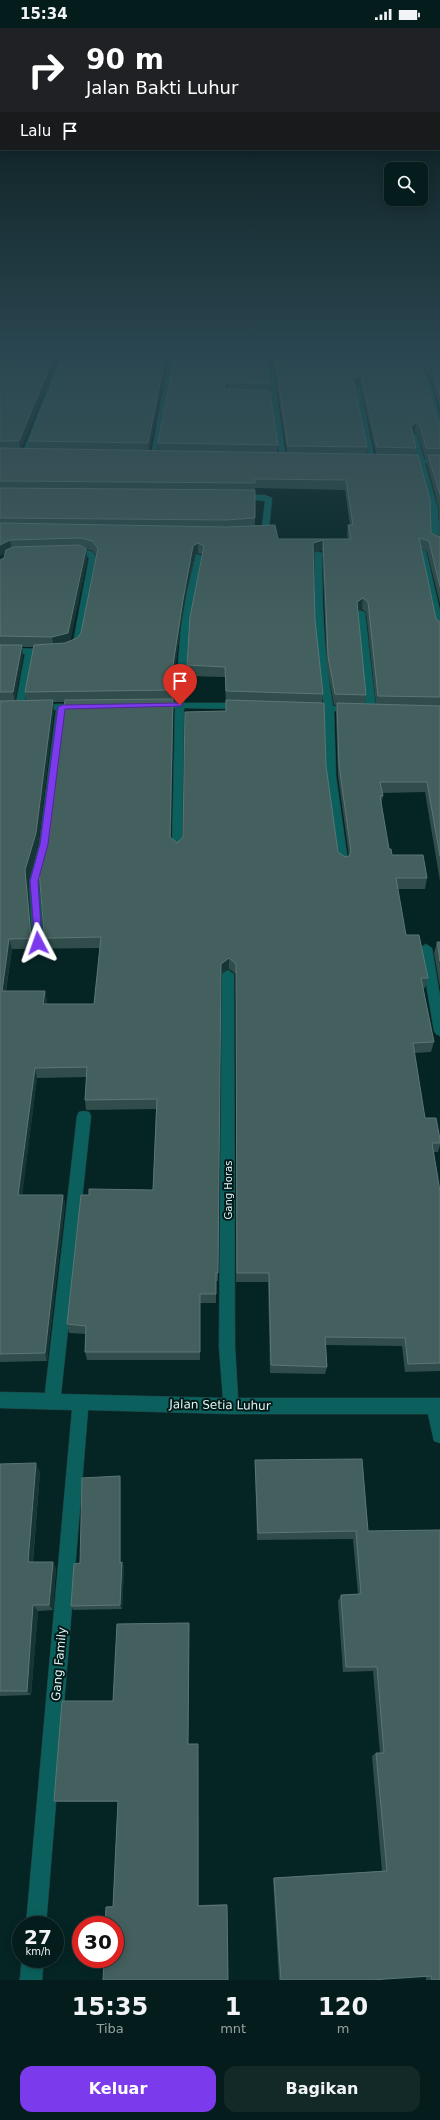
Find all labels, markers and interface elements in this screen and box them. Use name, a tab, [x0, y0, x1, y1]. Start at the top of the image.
text: 15:34	[20, 5, 68, 23]
text: 90 m	[86, 43, 164, 76]
icon: right	[20, 44, 72, 96]
text: Jalan Bakti Luhur	[86, 77, 238, 98]
icon: arrive	[59, 120, 81, 142]
text: Lalu	[20, 122, 51, 140]
map controls	[384, 162, 428, 206]
button: search	[384, 162, 428, 206]
pin	[163, 664, 197, 705]
icon: arrive	[169, 670, 191, 692]
position arrow	[17, 922, 59, 964]
street label: Gang Horas	[223, 1161, 234, 1219]
street label: Jalan Setia Luhur	[168, 1397, 271, 1413]
street label: Gang Family	[49, 1626, 69, 1702]
speed limit sign: 30	[72, 1916, 124, 1968]
text: 27	[24, 1925, 52, 1949]
text: km/h	[25, 1946, 51, 1957]
text: 15:35	[72, 1993, 148, 2021]
text: 1	[225, 1993, 241, 2021]
text: 120	[318, 1993, 368, 2021]
text: Tiba	[96, 2021, 124, 2036]
text: mnt	[220, 2021, 246, 2036]
text: m	[337, 2021, 349, 2036]
button: Keluar	[20, 2066, 216, 2112]
button: Bagikan	[224, 2066, 420, 2112]

